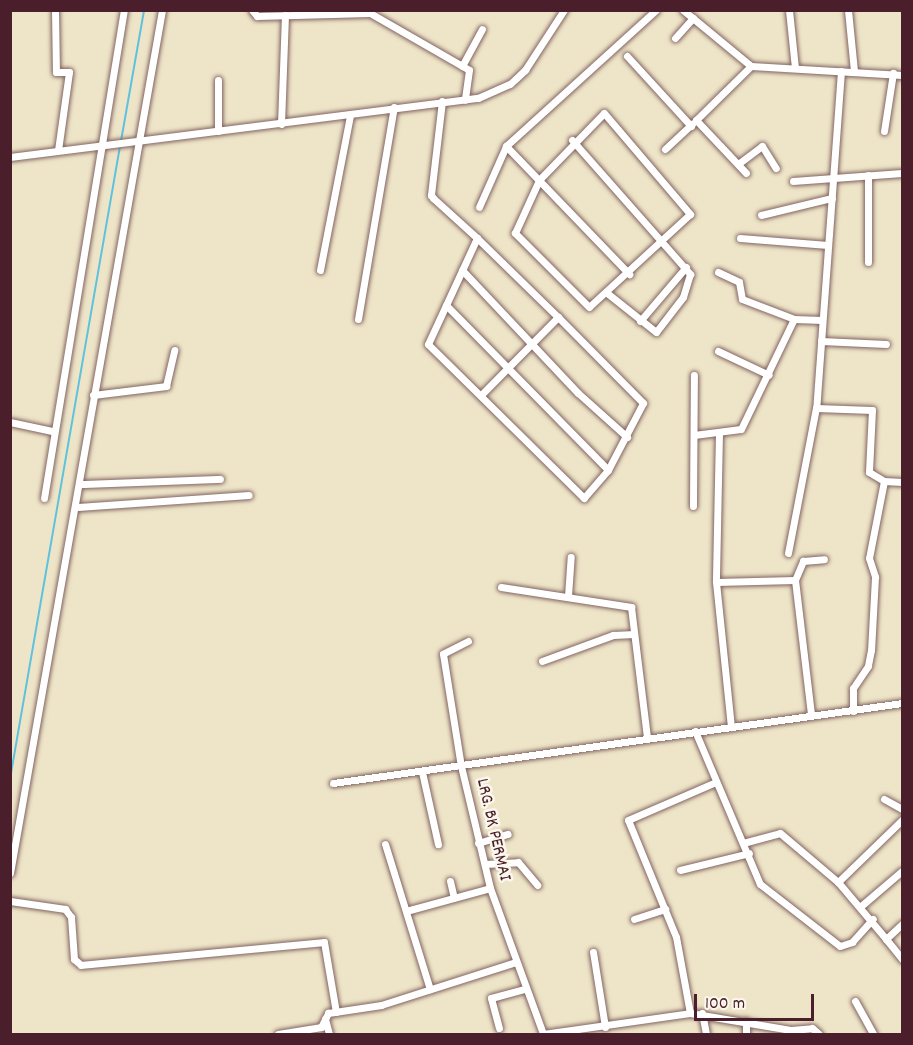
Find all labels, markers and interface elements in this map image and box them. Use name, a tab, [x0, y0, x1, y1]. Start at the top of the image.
street label: LRG. BK PERMAI	[470, 777, 514, 883]
scale bar	[697, 982, 817, 1020]
text: 100 m	[705, 992, 745, 1017]

